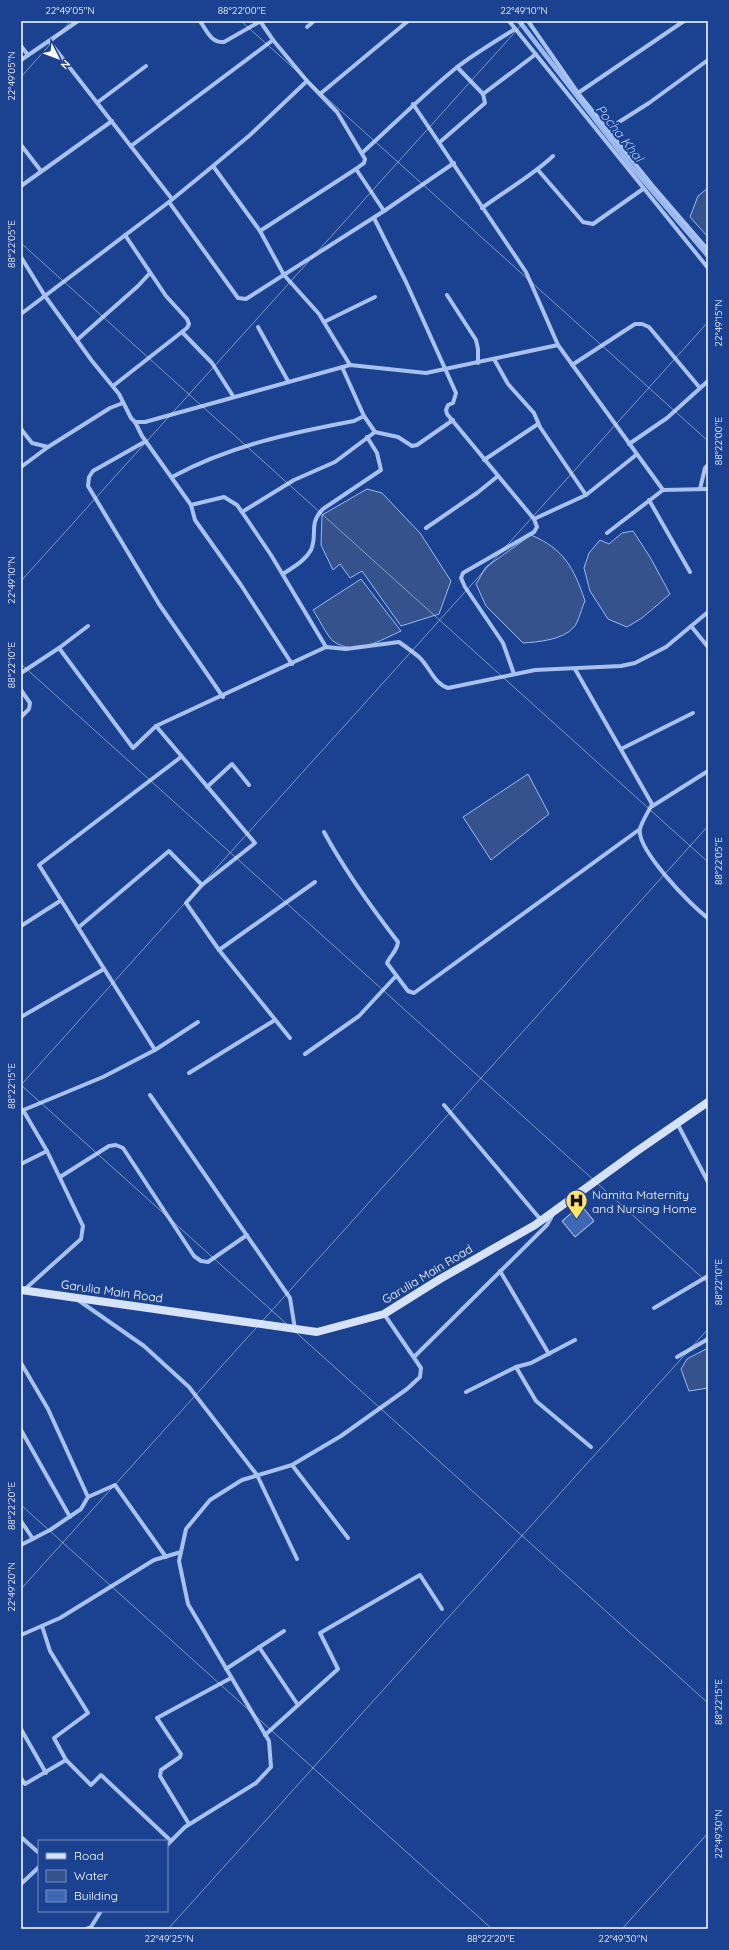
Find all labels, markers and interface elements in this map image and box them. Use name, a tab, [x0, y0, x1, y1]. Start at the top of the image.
text: 22°49'05"N	[45, 4, 95, 17]
text: 88°22'00"E	[218, 4, 267, 17]
text: 22°49'10"N	[500, 4, 548, 17]
north arrow	[38, 38, 78, 78]
text: 22°49'05"N	[5, 51, 18, 101]
text: N	[58, 57, 73, 72]
water label: Pocha Khal	[593, 101, 648, 166]
text: 88°22'05"E	[5, 220, 18, 268]
text: 22°49'15"N	[712, 299, 725, 347]
text: 88°22'00"E	[712, 416, 725, 465]
text: 22°49'10"N	[5, 556, 18, 604]
text: 88°22'10"E	[5, 642, 18, 688]
text: 88°22'05"E	[712, 837, 725, 885]
text: 88°22'15"E	[5, 1063, 18, 1109]
place label: Namita Maternity and Nursing Home	[592, 1187, 697, 1216]
hospital icon: Namita Maternity and Nursing Home	[564, 1188, 590, 1221]
street label: Garulia Main Road	[379, 1241, 475, 1307]
text: 88°22'10"E	[712, 1259, 725, 1305]
street label: Garulia Main Road	[60, 1276, 164, 1306]
text: 88°22'20"E	[5, 1482, 18, 1530]
text: 22°49'20"N	[5, 1562, 18, 1612]
text: 88°22'15"E	[712, 1679, 725, 1725]
text: 22°49'30"N	[712, 1809, 725, 1859]
legend	[38, 1840, 168, 1912]
text: Road	[74, 1848, 104, 1863]
text: Water	[74, 1868, 109, 1883]
text: Building	[74, 1888, 118, 1903]
text: 22°49'25"N	[144, 1932, 194, 1945]
text: 88°22'20"E	[467, 1932, 515, 1945]
text: 22°49'30"N	[598, 1932, 648, 1945]

